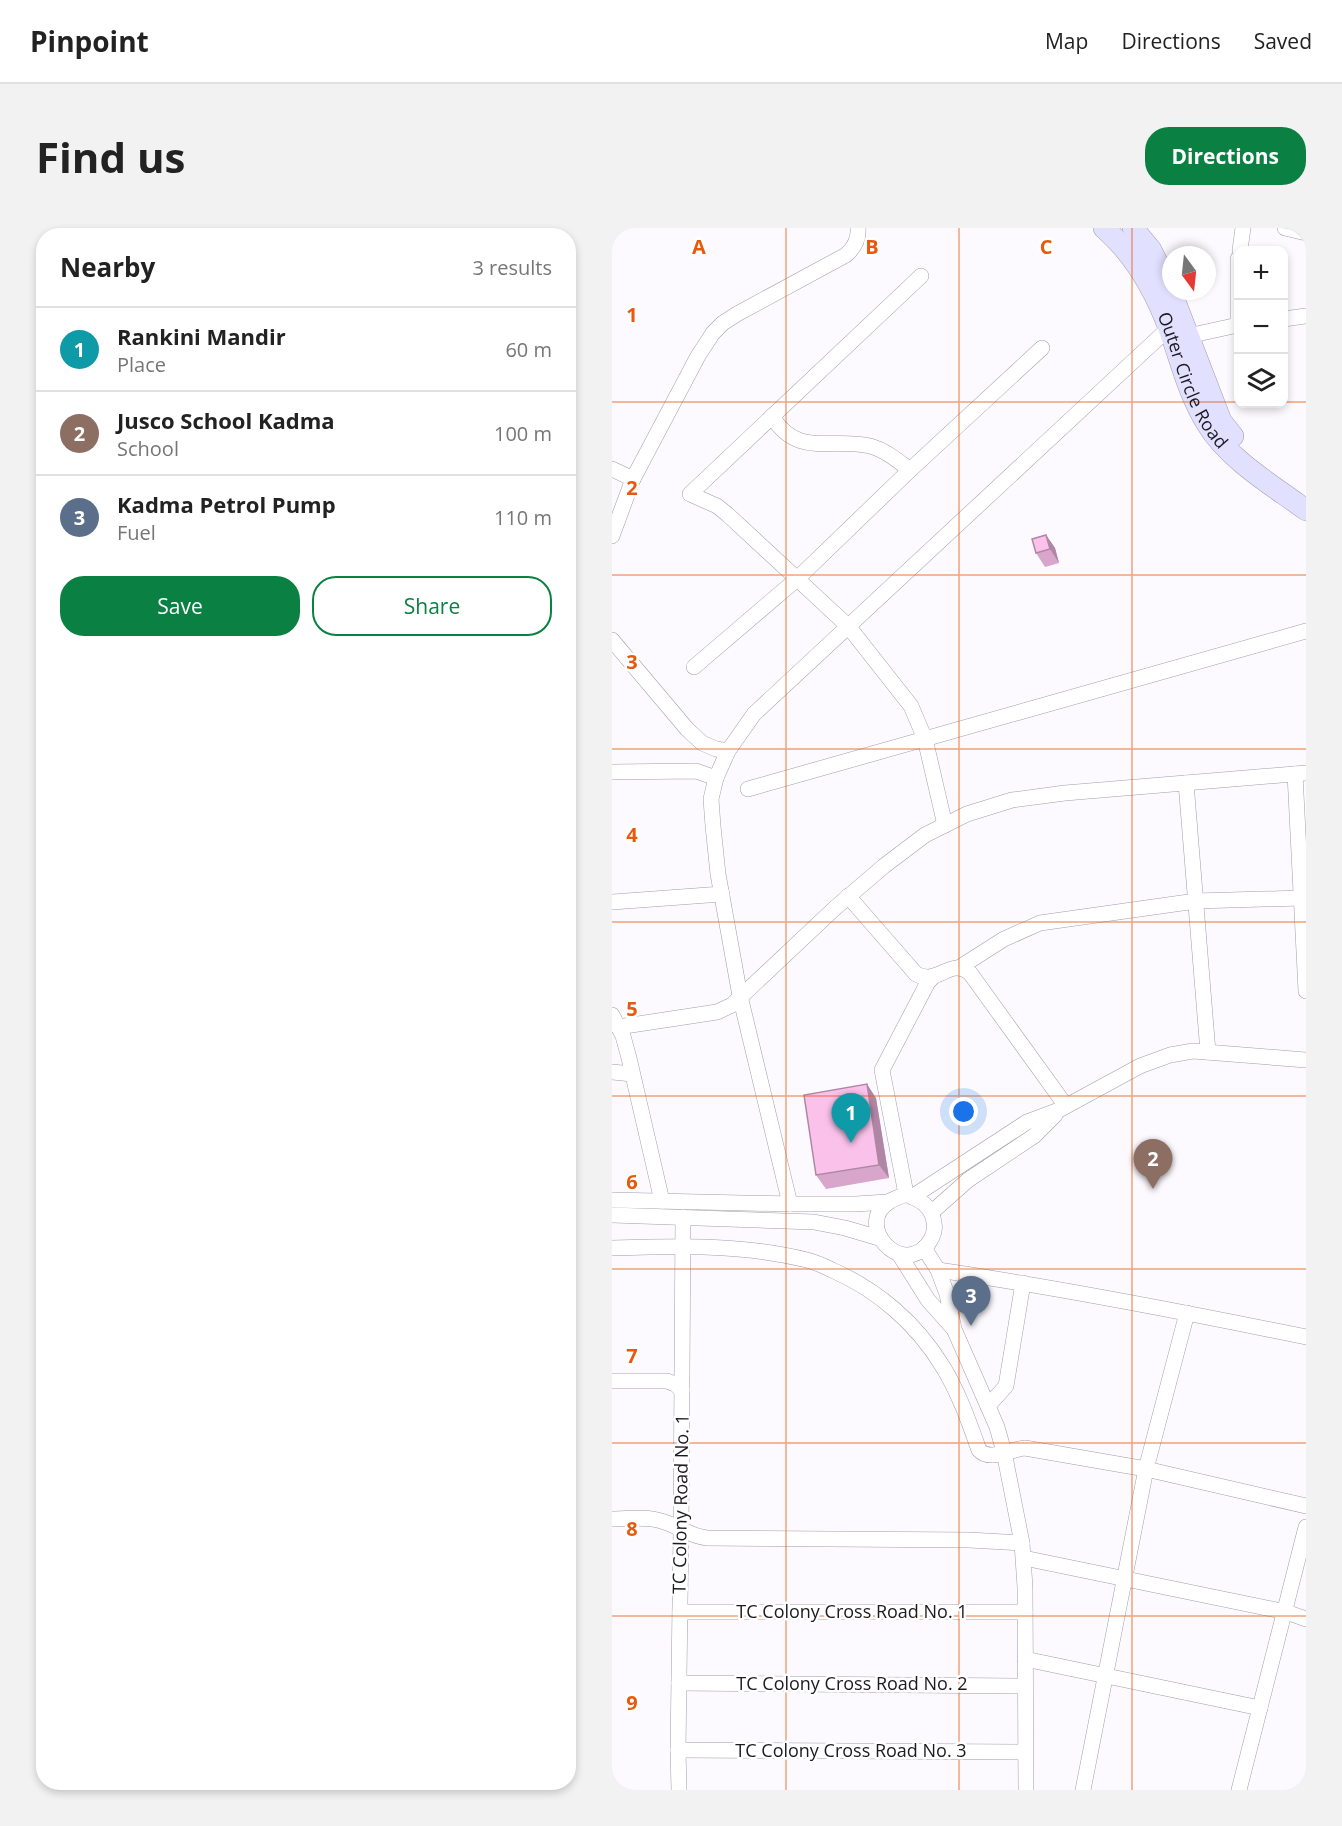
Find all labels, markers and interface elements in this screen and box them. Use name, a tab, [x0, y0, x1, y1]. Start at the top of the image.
text: Pinpoint	[30, 22, 149, 60]
text: Map	[1045, 27, 1088, 55]
text: Directions	[1121, 27, 1221, 55]
text: Saved	[1254, 27, 1312, 55]
button: Directions	[1145, 127, 1306, 185]
text: Find us	[36, 128, 185, 185]
text: A	[692, 233, 706, 260]
text: B	[865, 233, 879, 260]
text: C	[1040, 233, 1053, 260]
north arrow	[1162, 246, 1216, 300]
map controls	[1234, 246, 1288, 408]
button: +	[1234, 246, 1288, 300]
text: Nearby	[60, 249, 155, 285]
text: 3 results	[472, 254, 552, 281]
button: −	[1234, 300, 1288, 354]
text: 1	[626, 301, 638, 328]
street label: Outer Circle Road	[1153, 308, 1234, 453]
text: Rankini Mandir	[117, 321, 286, 351]
text: 1	[74, 336, 85, 363]
text: 60 m	[505, 336, 552, 363]
text: Place	[117, 351, 166, 378]
button: layers	[1234, 354, 1288, 408]
text: Jusco School Kadma	[117, 405, 335, 435]
text: 2	[74, 420, 85, 447]
text: 100 m	[494, 420, 552, 447]
text: School	[117, 435, 179, 462]
text: 2	[626, 474, 638, 501]
text: Kadma Petrol Pump	[117, 489, 336, 519]
text: 3	[74, 504, 85, 531]
text: 110 m	[494, 504, 552, 531]
text: Fuel	[117, 519, 156, 546]
button: Save	[60, 576, 300, 636]
button: Share	[312, 576, 552, 636]
text: 3	[626, 648, 638, 675]
text: 4	[626, 821, 638, 848]
text: 5	[626, 995, 638, 1022]
pin: 1	[832, 1094, 870, 1143]
your location	[949, 1097, 978, 1126]
pin: 2	[1134, 1140, 1172, 1189]
text: 6	[626, 1168, 638, 1195]
pin: 3	[952, 1276, 990, 1326]
text: 7	[626, 1342, 638, 1369]
street label: TC Colony Road No. 1	[666, 1414, 694, 1594]
text: 8	[626, 1515, 638, 1542]
street label: TC Colony Cross Road No. 1	[736, 1599, 968, 1623]
street label: TC Colony Cross Road No. 2	[736, 1671, 968, 1695]
text: 9	[626, 1689, 638, 1716]
street label: TC Colony Cross Road No. 3	[735, 1738, 967, 1762]

